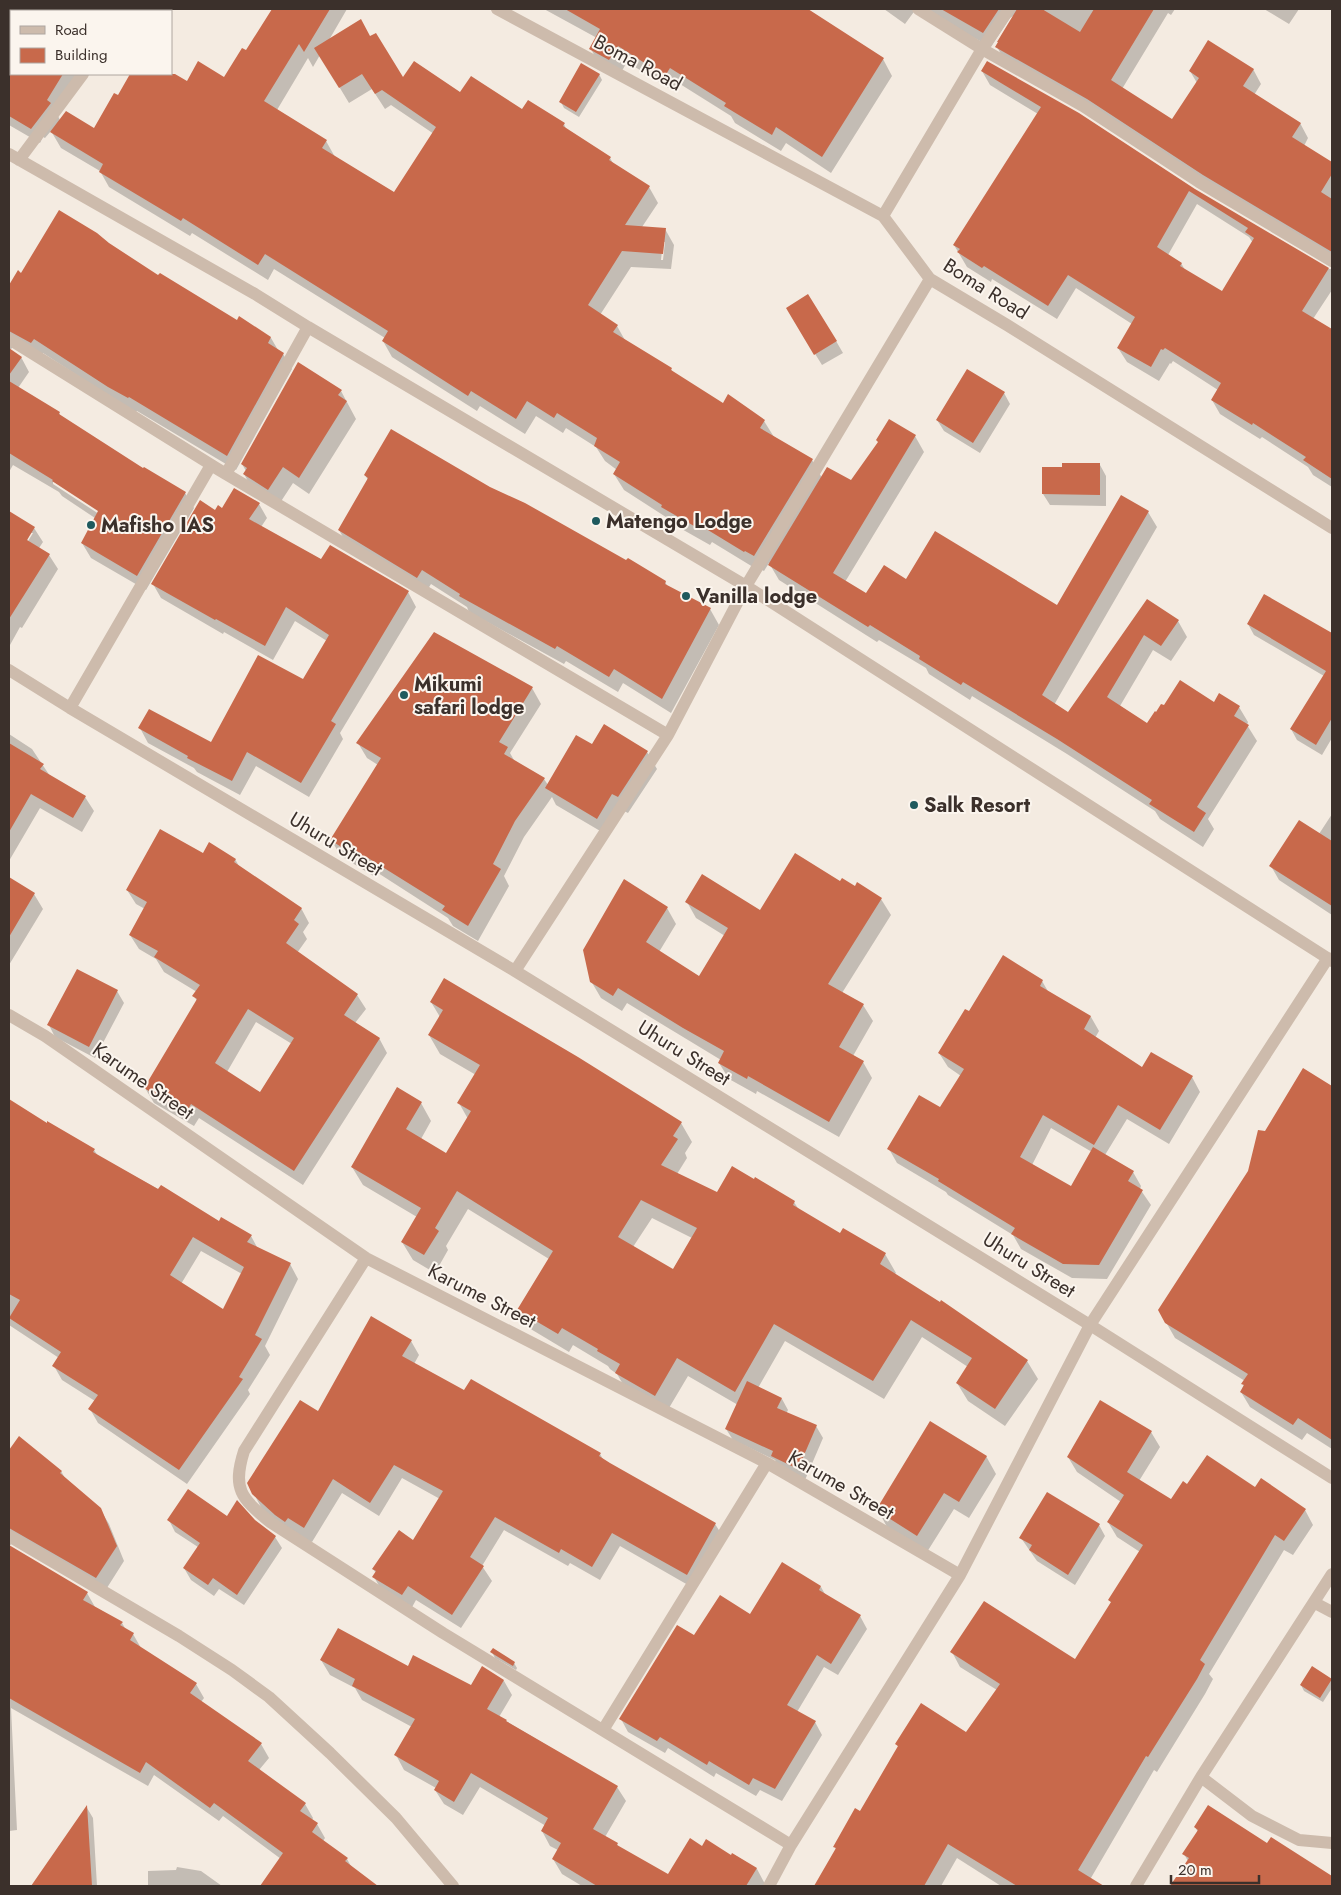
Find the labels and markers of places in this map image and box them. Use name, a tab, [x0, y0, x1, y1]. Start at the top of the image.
place label: Matengo Lodge	[606, 507, 752, 536]
place label: Mafisho IAS	[101, 511, 214, 540]
marker: Matengo Lodge	[590, 515, 602, 527]
marker: Mafisho IAS	[85, 519, 97, 531]
place label: Vanilla lodge	[695, 582, 817, 611]
marker: Vanilla lodge	[680, 590, 692, 602]
place label: Mikumi safari lodge	[414, 670, 525, 722]
marker: Mikumi safari lodge	[398, 689, 410, 701]
place label: Salk Resort	[924, 791, 1031, 820]
marker: Salk Resort	[908, 799, 920, 811]

